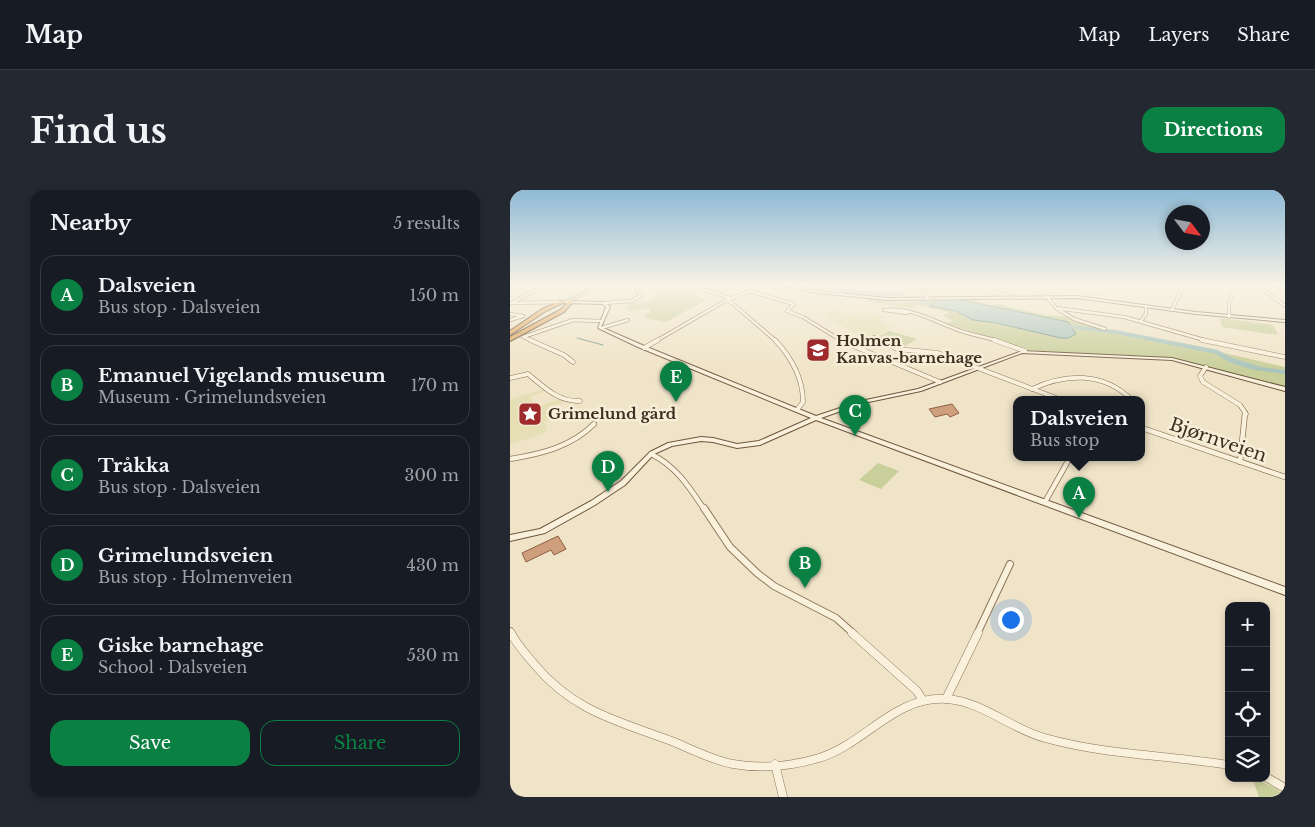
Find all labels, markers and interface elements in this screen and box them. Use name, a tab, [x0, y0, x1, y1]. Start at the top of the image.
text: Map	[25, 20, 83, 49]
text: Map	[1079, 24, 1120, 46]
text: Layers	[1148, 24, 1209, 46]
text: Share	[1237, 24, 1290, 46]
button: Directions	[1142, 107, 1285, 153]
text: Find us	[30, 109, 167, 152]
north arrow	[1165, 205, 1210, 250]
text: Nearby	[50, 210, 131, 236]
text: 5 results	[393, 213, 460, 233]
text: Dalsveien	[98, 274, 196, 297]
text: A	[61, 285, 73, 305]
text: 150 m	[410, 285, 459, 305]
text: Bus stop · Dalsveien	[98, 297, 261, 317]
place label: Holmen Kanvas-barnehage	[836, 331, 982, 367]
school or university icon: Holmen Kanvas-barnehage	[805, 337, 831, 363]
pin: E	[660, 361, 692, 402]
text: Emanuel Vigelands museum	[98, 364, 386, 387]
text: B	[61, 375, 73, 395]
text: 170 m	[411, 375, 459, 395]
text: Museum · Grimelundsveien	[98, 387, 326, 407]
pin: C	[839, 395, 871, 436]
popup	[1013, 396, 1145, 461]
place icon: Grimelund gård	[517, 401, 543, 427]
place label: Grimelund gård	[548, 404, 677, 423]
text: Dalsveien	[1030, 407, 1128, 430]
street label: Bjørnveien	[1167, 413, 1269, 467]
text: Bus stop	[1030, 430, 1099, 450]
pin: D	[592, 451, 624, 492]
text: Tråkka	[98, 454, 170, 477]
text: C	[60, 465, 74, 485]
text: 300 m	[405, 465, 459, 485]
text: Bus stop · Dalsveien	[98, 477, 261, 497]
pin: A	[1063, 477, 1095, 518]
text: Grimelundsveien	[98, 544, 273, 567]
pin: B	[789, 547, 821, 588]
text: D	[60, 555, 74, 575]
text: 430 m	[407, 555, 459, 575]
text: Bus stop · Holmenveien	[98, 567, 292, 587]
map controls	[1225, 602, 1270, 782]
button: +	[1225, 602, 1270, 647]
your location	[998, 607, 1024, 633]
text: Giske barnehage	[98, 634, 264, 657]
text: E	[61, 645, 73, 665]
text: 530 m	[407, 645, 459, 665]
button: −	[1225, 647, 1270, 692]
text: School · Dalsveien	[98, 657, 247, 677]
button: locate	[1225, 692, 1270, 737]
button: Save	[50, 720, 250, 766]
button: Share	[260, 720, 460, 766]
button: layers	[1225, 737, 1270, 782]

